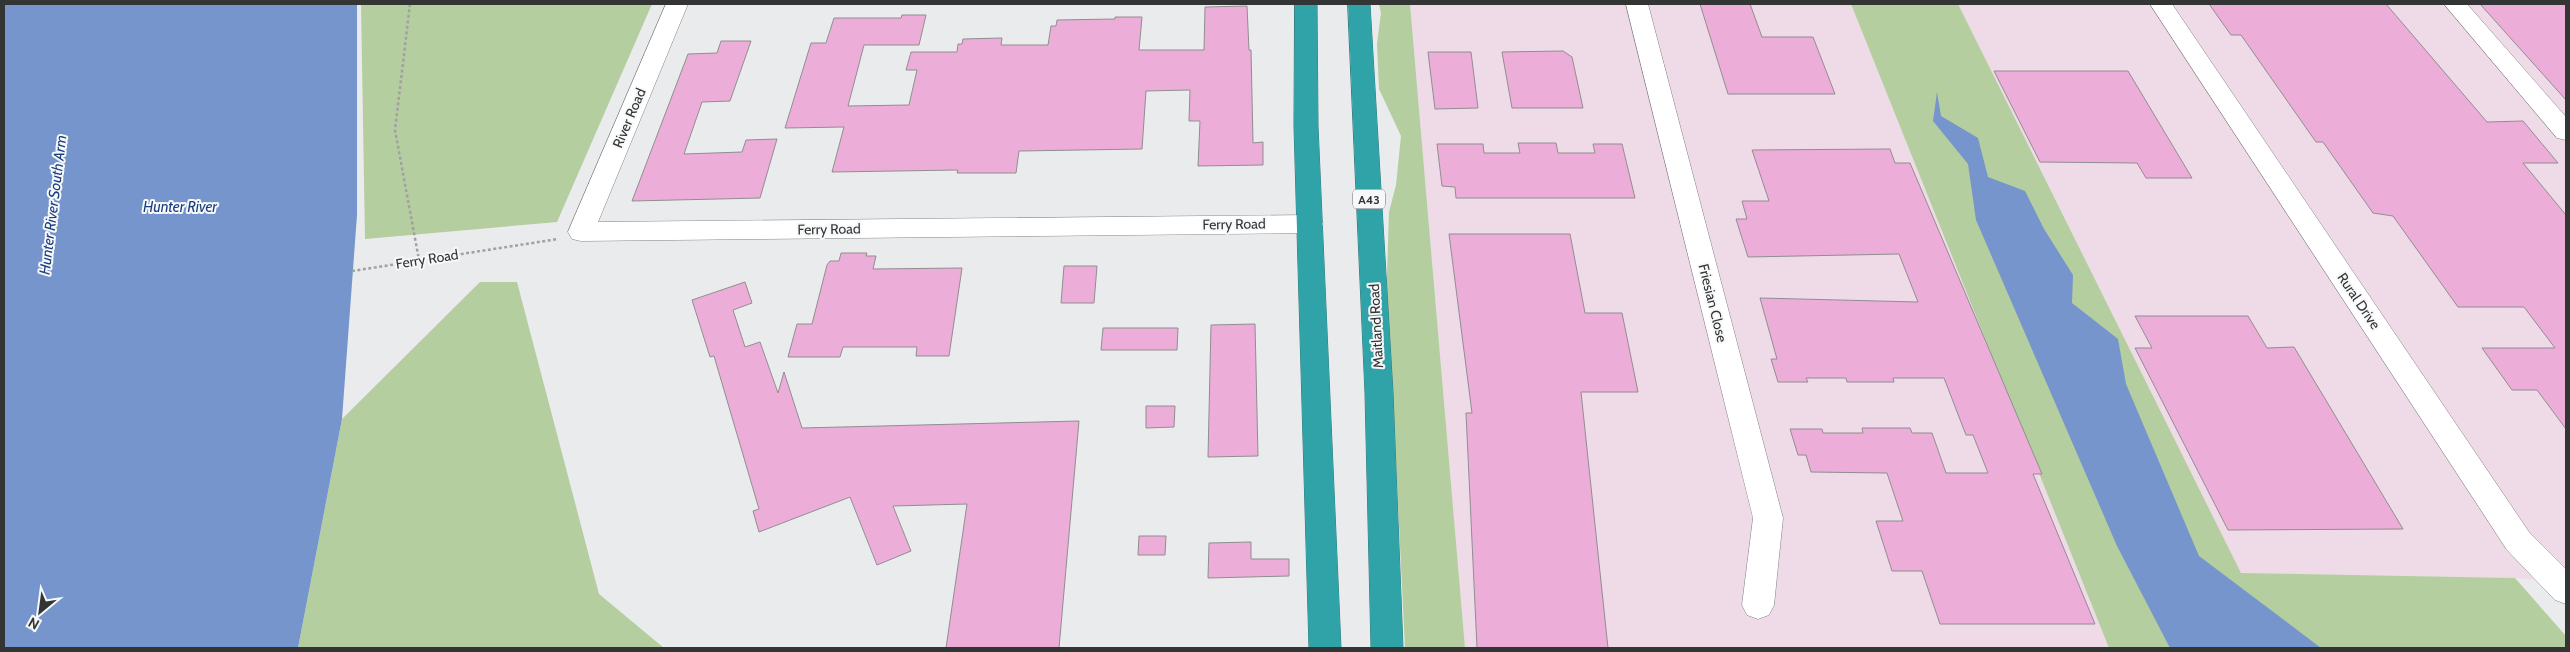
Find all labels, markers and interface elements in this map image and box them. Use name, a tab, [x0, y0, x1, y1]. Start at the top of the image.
street label: River Road	[608, 85, 650, 151]
water label: Hunter River South Arm	[36, 134, 70, 276]
road number: A43	[1353, 190, 1385, 208]
water label: Hunter River	[143, 198, 218, 216]
street label: Ferry Road	[1202, 214, 1266, 234]
street label: Ferry Road	[797, 219, 861, 239]
street label: Ferry Road	[394, 245, 460, 273]
street label: Friesian Close	[1695, 262, 1731, 344]
street label: Rural Drive	[2334, 269, 2384, 333]
street label: Maitland Road	[1365, 283, 1387, 369]
north arrow	[15, 587, 65, 637]
text: N	[25, 613, 42, 634]

